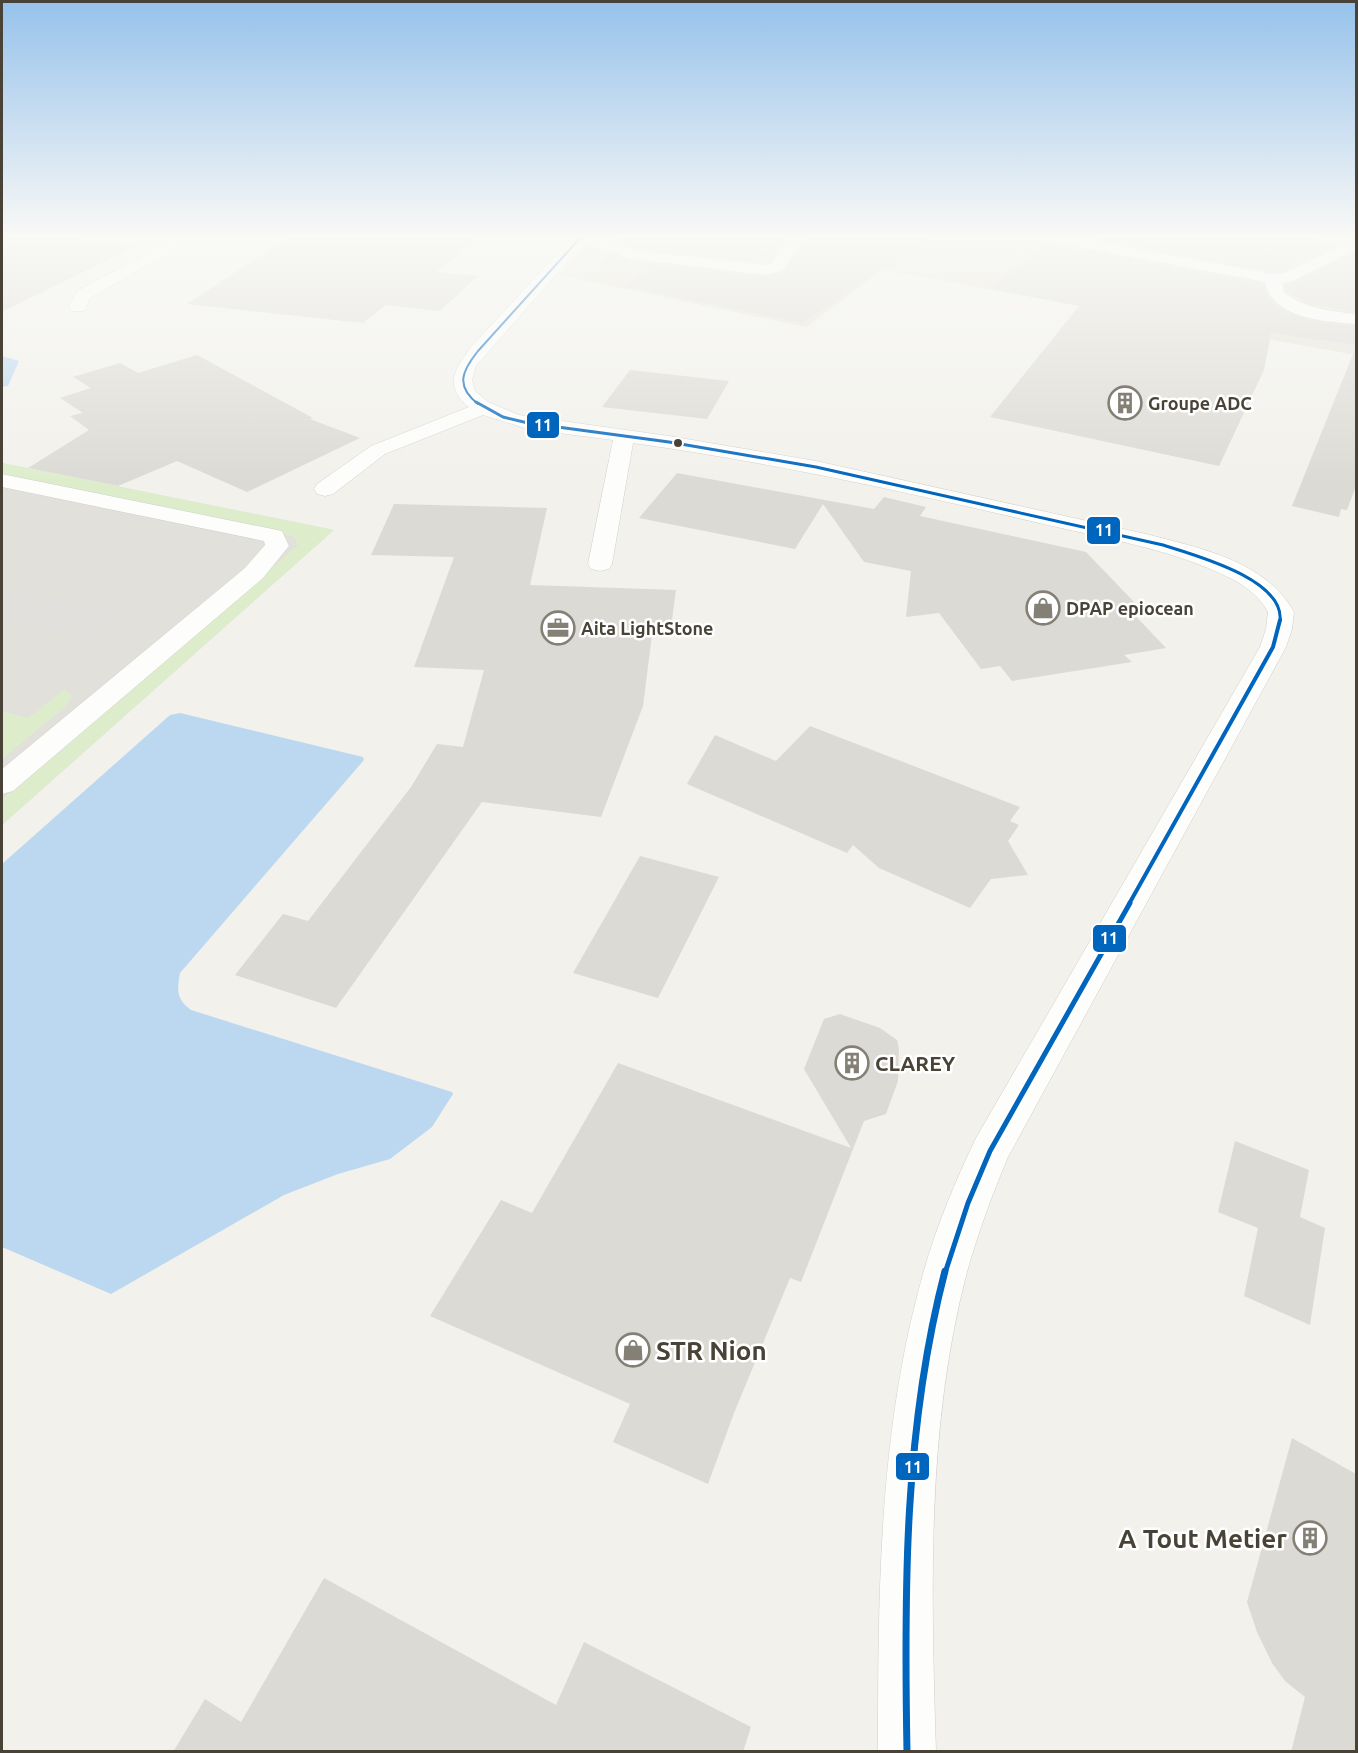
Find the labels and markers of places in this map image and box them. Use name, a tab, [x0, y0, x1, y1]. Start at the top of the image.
building icon: Groupe ADC	[1107, 385, 1143, 421]
place label: Groupe ADC	[1148, 393, 1252, 413]
unlabelled marker	[672, 437, 684, 449]
shop icon: DPAP epiocean	[1025, 590, 1061, 626]
place label: DPAP epiocean	[1066, 598, 1194, 618]
office icon: Aita LightStone	[540, 610, 576, 646]
place label: Aita LightStone	[581, 618, 713, 638]
building icon: CLAREY	[834, 1045, 870, 1081]
place label: CLAREY	[875, 1051, 956, 1075]
shop icon: STR Nion	[615, 1332, 651, 1368]
place label: STR Nion	[656, 1336, 767, 1365]
building icon: A Tout Metier	[1292, 1520, 1328, 1556]
place label: A Tout Metier	[1118, 1524, 1287, 1553]

